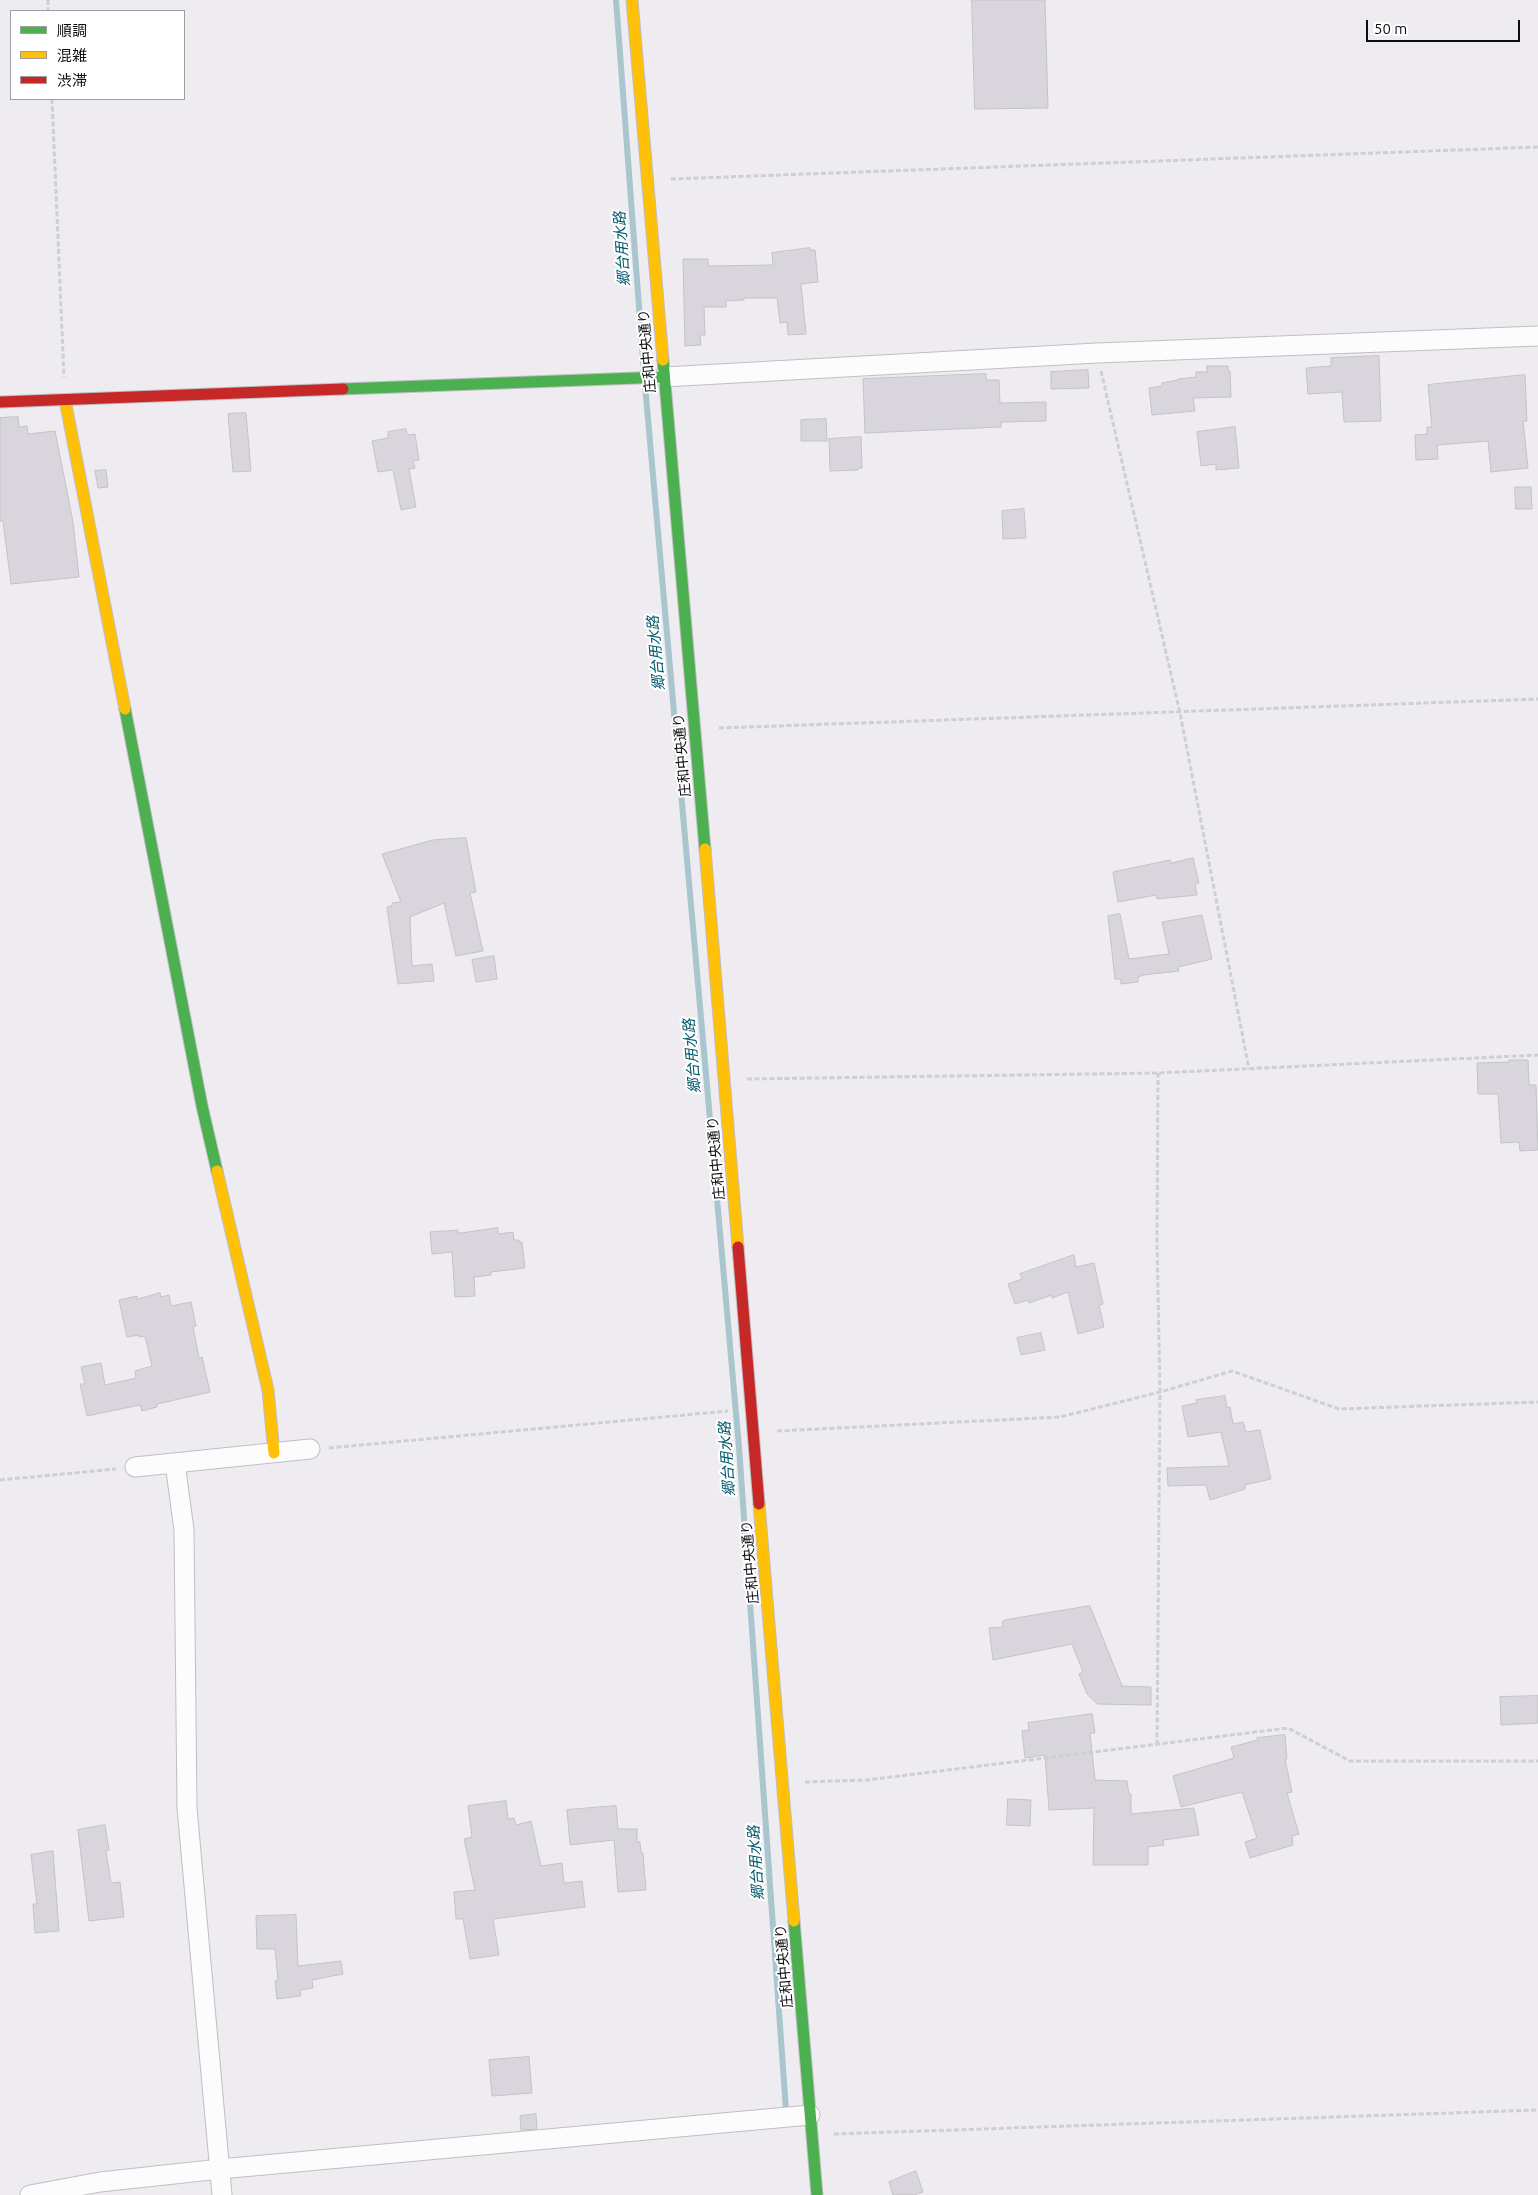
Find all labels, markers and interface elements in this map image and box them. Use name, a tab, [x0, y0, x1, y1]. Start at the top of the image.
legend	[10, 10, 185, 100]
scale bar	[1368, 10, 1522, 42]
text: 50 m	[1374, 20, 1407, 37]
text: 順調	[57, 22, 87, 39]
text: 混雑	[57, 47, 87, 64]
text: 渋滞	[57, 72, 87, 89]
water label: 郷台用水路	[610, 211, 634, 287]
street label: 庄和中央通り	[635, 308, 659, 394]
water label: 郷台用水路	[644, 615, 668, 691]
street label: 庄和中央通り	[670, 712, 694, 798]
water label: 郷台用水路	[680, 1018, 704, 1094]
street label: 庄和中央通り	[704, 1115, 728, 1201]
water label: 郷台用水路	[715, 1421, 739, 1497]
street label: 庄和中央通り	[738, 1519, 762, 1605]
water label: 郷台用水路	[744, 1825, 768, 1901]
street label: 庄和中央通り	[772, 1923, 796, 2009]

